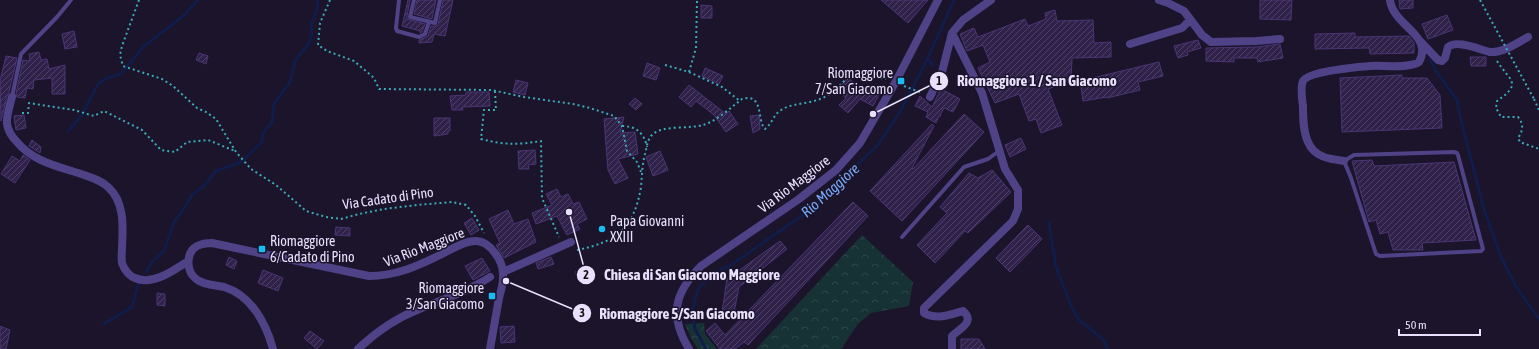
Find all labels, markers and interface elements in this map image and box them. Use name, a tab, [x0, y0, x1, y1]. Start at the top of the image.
place label: Riomaggiore 7/San Giacomo	[815, 65, 893, 97]
callout: Riomaggiore 1 / San Giacomo	[929, 68, 1125, 95]
text: Riomaggiore 1 / San Giacomo	[957, 72, 1117, 89]
text: 1	[936, 74, 942, 88]
marker: Riomaggiore 7/San Giacomo	[896, 76, 906, 86]
street label: Via Rio Maggiore	[755, 152, 833, 216]
water label: Rio Maggiore	[797, 159, 863, 221]
street label: Via Cadato di Pino	[341, 184, 435, 212]
place label: Papa Giovanni XXIII	[610, 213, 684, 245]
street label: Via Rio Maggiore	[381, 224, 467, 270]
marker: Papa Giovanni XXIII	[597, 224, 607, 234]
place label: Riomaggiore 6/Cadato di Pino	[270, 233, 355, 265]
marker: Riomaggiore 6/Cadato di Pino	[257, 244, 267, 254]
callout: Chiesa di San Giacomo Maggiore	[576, 261, 788, 288]
text: Chiesa di San Giacomo Maggiore	[604, 266, 780, 283]
text: 2	[583, 268, 589, 282]
place label: Riomaggiore 3/San Giacomo	[406, 280, 484, 312]
marker: Riomaggiore 3/San Giacomo	[487, 291, 497, 301]
callout: Riomaggiore 5/San Giacomo	[572, 300, 763, 327]
text: Riomaggiore 5/San Giacomo	[599, 305, 755, 322]
text: 3	[579, 306, 585, 320]
scale bar	[1399, 311, 1480, 337]
text: 50 m	[1405, 318, 1427, 332]

